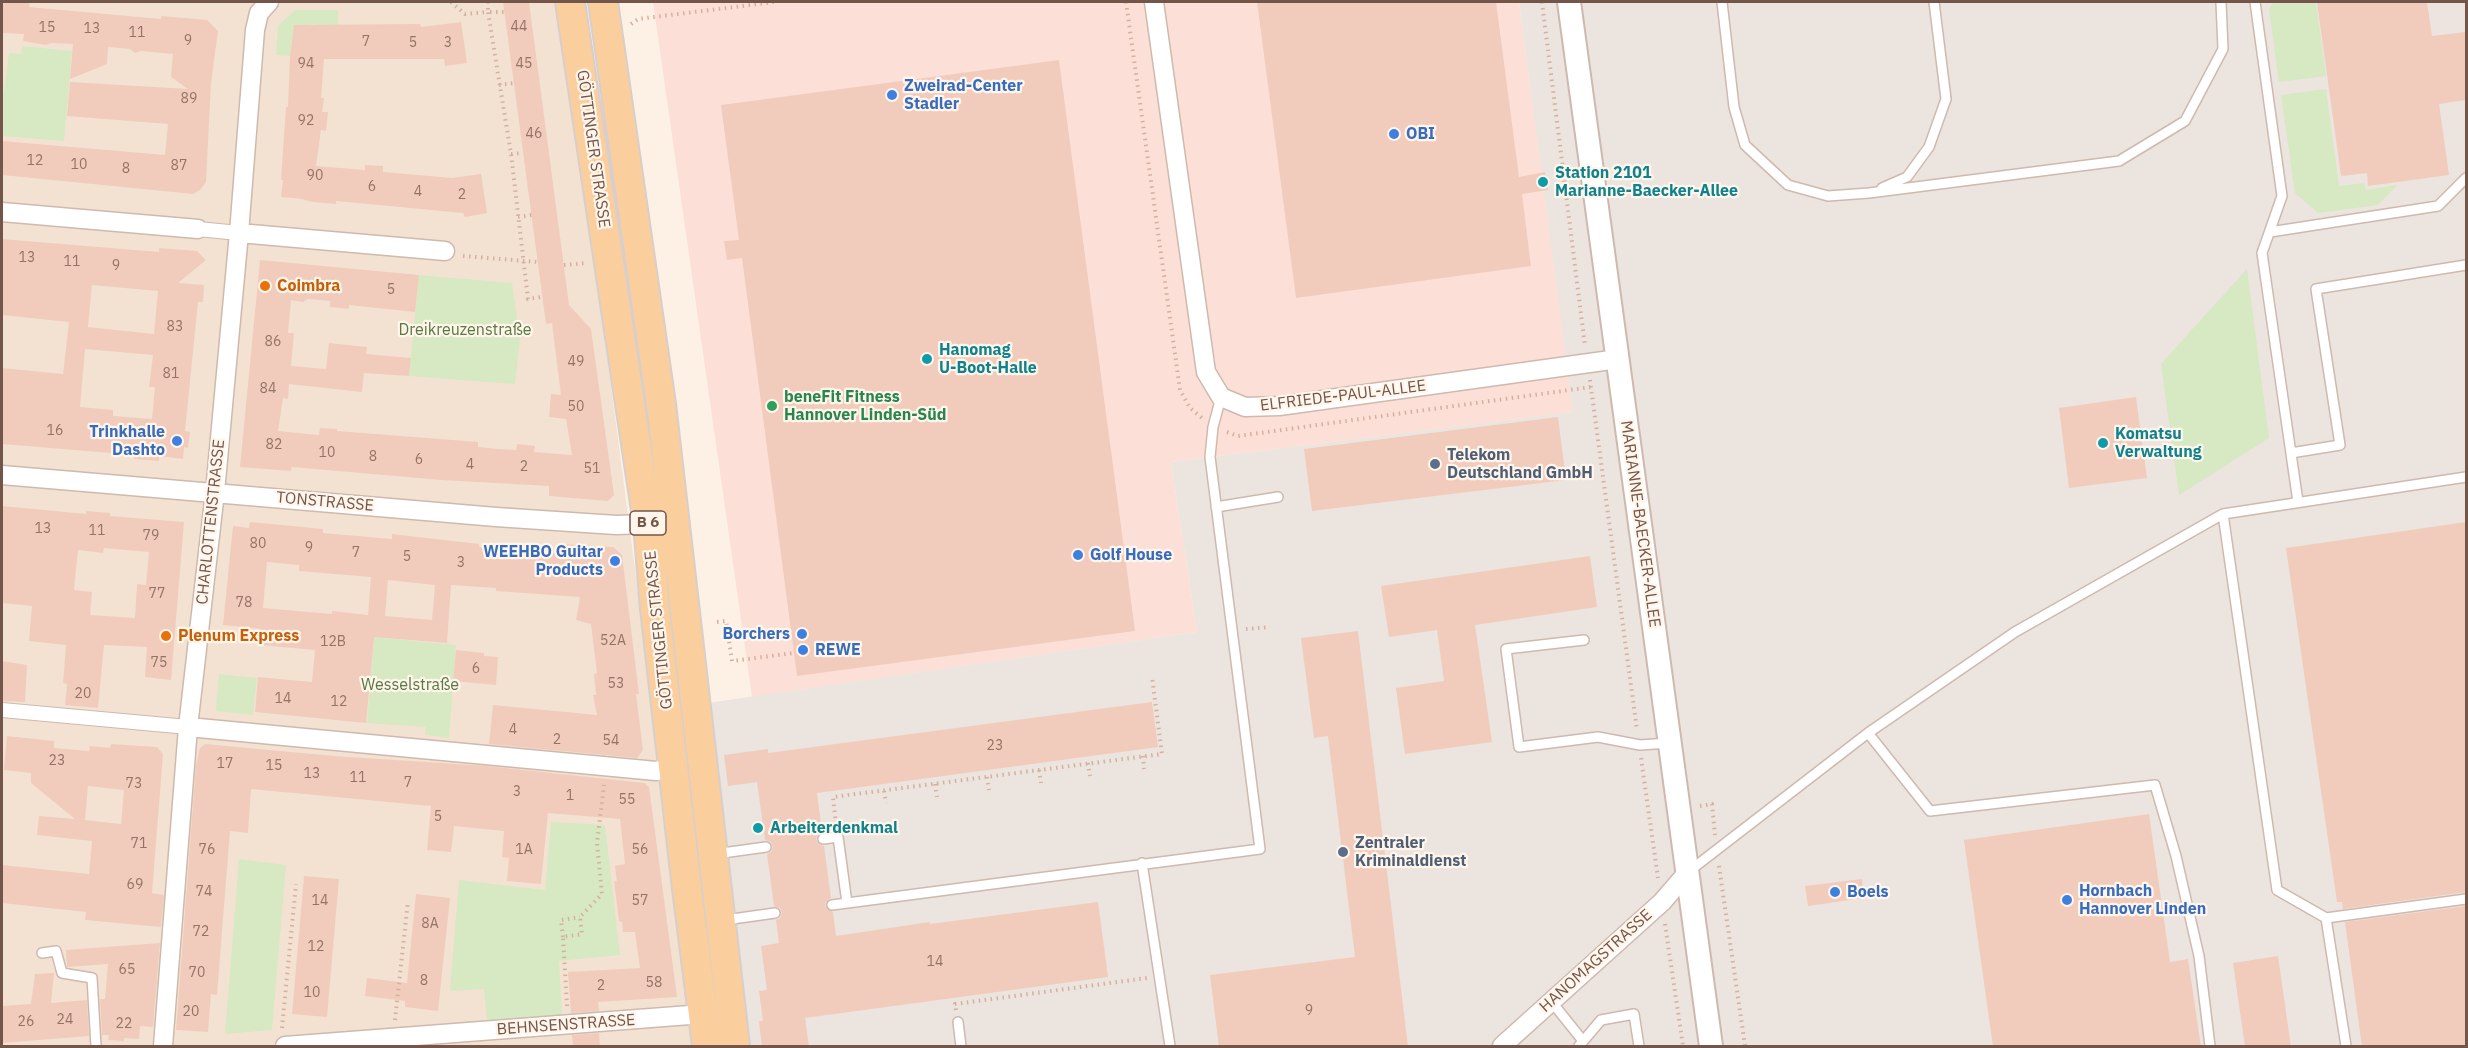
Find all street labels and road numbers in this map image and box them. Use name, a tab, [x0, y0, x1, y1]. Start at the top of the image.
street label: GÖTTINGER STRASSE	[572, 69, 614, 229]
street label: ELFRIEDE-PAUL-ALLEE	[1259, 376, 1427, 416]
street label: MARIANNE-BAECKER-ALLEE	[1616, 419, 1664, 629]
street label: CHARLOTTENSTRASSE	[193, 438, 229, 606]
street label: TONSTRASSE	[275, 488, 375, 516]
road number: B 6	[630, 511, 666, 535]
street label: GÖTTINGER STRASSE	[641, 550, 677, 710]
street label: HANOMAGSTRASSE	[1536, 905, 1656, 1017]
street label: BEHNSENSTRASSE	[496, 1011, 636, 1039]

